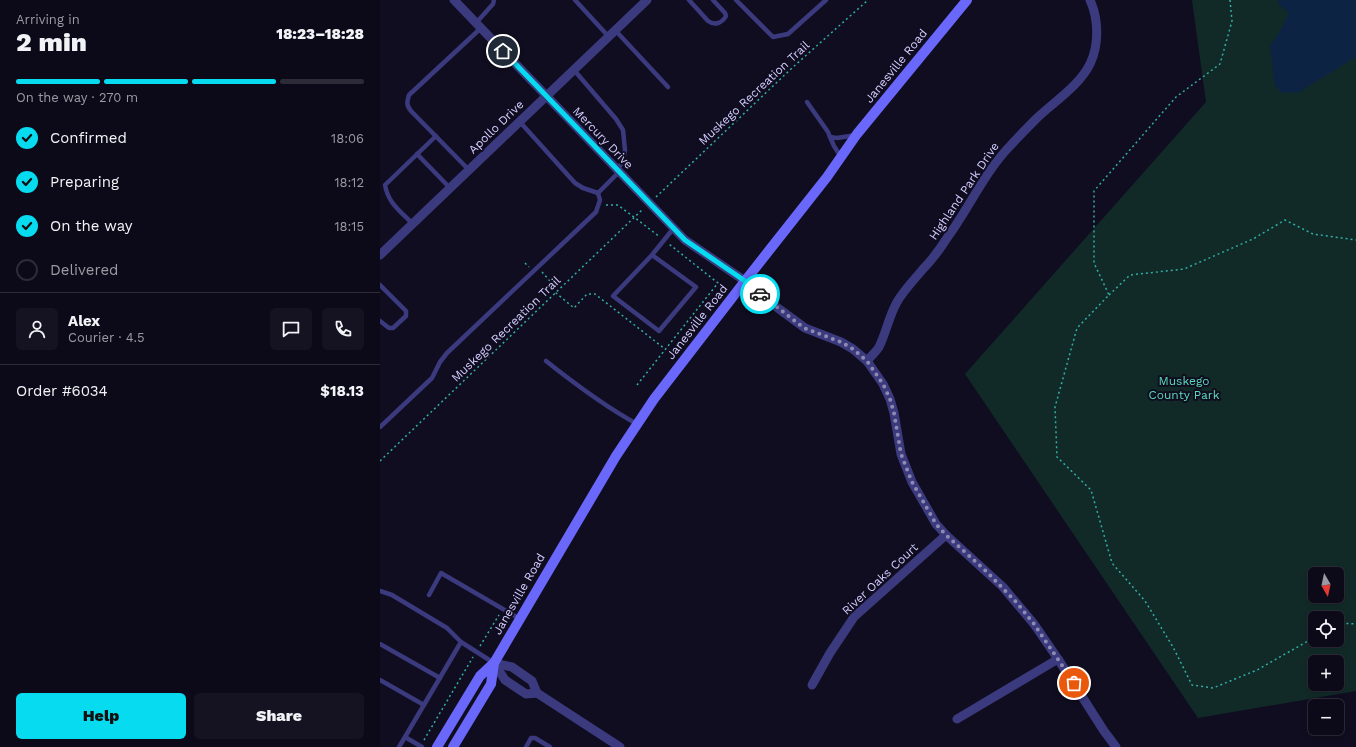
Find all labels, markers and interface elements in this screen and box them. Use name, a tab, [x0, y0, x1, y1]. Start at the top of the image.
text: Arriving in	[16, 12, 80, 27]
text: 18:23–18:28	[276, 25, 364, 43]
street label: Janesville Road	[862, 26, 930, 106]
text: 2 min	[16, 27, 87, 57]
pin	[486, 34, 520, 68]
street label: Muskego Recreation Trail	[696, 38, 812, 148]
icon: home	[492, 40, 514, 62]
text: On the way · 270 m	[16, 90, 138, 105]
street label: Apollo Drive	[466, 97, 526, 157]
street label: Mercury Drive	[570, 104, 636, 172]
icon: check	[16, 127, 38, 149]
text: Confirmed	[50, 129, 127, 147]
text: 18:06	[331, 131, 364, 146]
street label: Highland Park Drive	[926, 139, 1002, 243]
icon: check	[16, 171, 38, 193]
text: Preparing	[50, 173, 119, 191]
text: 18:12	[334, 175, 364, 190]
icon: check	[16, 215, 38, 237]
text: On the way	[50, 217, 132, 235]
text: 18:15	[334, 219, 364, 234]
text: Delivered	[50, 261, 118, 279]
street label: Muskego Recreation Trail	[449, 273, 564, 385]
courier	[740, 274, 780, 314]
street label: Janesville Road	[663, 282, 731, 362]
icon: car	[749, 283, 771, 305]
button: person	[16, 308, 58, 350]
button: chat	[270, 308, 312, 350]
button: phone	[322, 308, 364, 350]
text: Alex	[68, 312, 100, 330]
text: Courier · 4.5	[68, 330, 145, 345]
park label: Muskego County Park	[1148, 374, 1220, 402]
text: Order #6034	[16, 382, 108, 400]
text: $18.13	[320, 382, 364, 400]
street label: River Oaks Court	[839, 540, 921, 618]
street label: Janesville Road	[490, 551, 548, 637]
north arrow	[1308, 567, 1344, 603]
map controls	[1308, 567, 1344, 735]
button: locate	[1308, 611, 1344, 647]
button: +	[1308, 655, 1344, 691]
pin	[1057, 666, 1091, 700]
icon: bag	[1063, 672, 1085, 694]
button: Help	[16, 693, 186, 739]
button: Share	[194, 693, 364, 739]
button: −	[1308, 699, 1344, 735]

